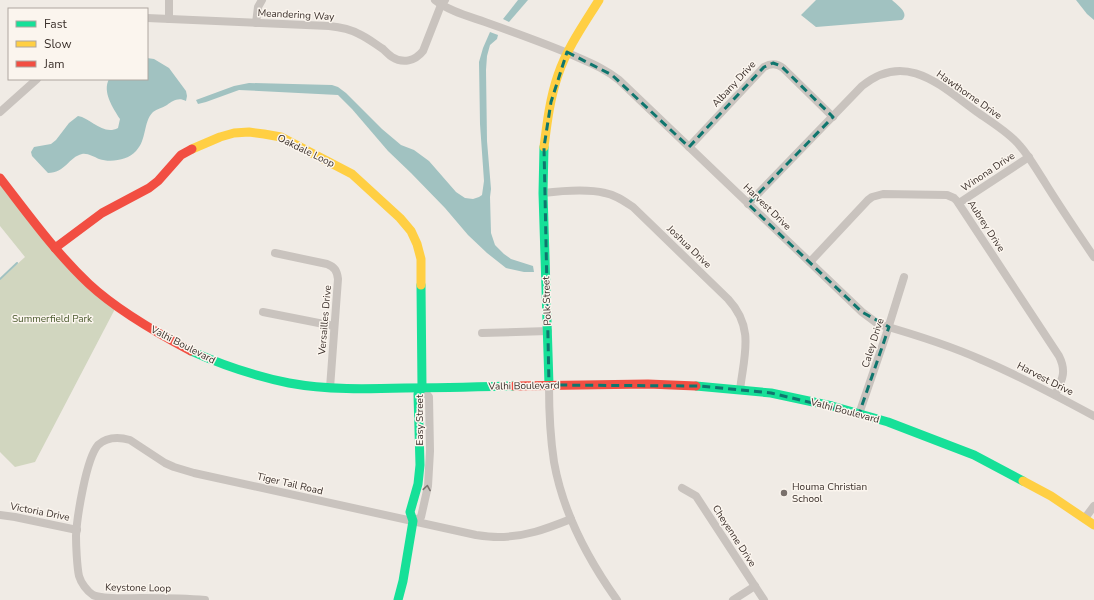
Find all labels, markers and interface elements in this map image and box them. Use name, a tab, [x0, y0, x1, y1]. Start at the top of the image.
street label: Meandering Way	[257, 6, 336, 24]
legend	[8, 8, 148, 80]
text: Fast	[44, 16, 67, 32]
text: Slow	[44, 36, 72, 52]
text: Jam	[43, 56, 65, 72]
street label: Albany Drive	[709, 58, 759, 110]
street label: Hawthorne Drive	[933, 67, 1005, 123]
street label: Oakdale Loop	[275, 131, 337, 171]
street label: Winona Drive	[958, 149, 1018, 195]
street label: Harvest Drive	[740, 181, 794, 233]
street label: Aubrey Drive	[964, 197, 1008, 255]
street label: Joshua Drive	[663, 222, 714, 272]
street label: Polk Street	[539, 276, 555, 326]
street label: Versailles Drive	[315, 285, 335, 356]
park label: Summerfield Park	[12, 312, 93, 326]
street label: Caley Drive	[858, 316, 888, 370]
street label: Valhi Boulevard	[147, 322, 218, 367]
street label: Harvest Drive	[1014, 359, 1076, 399]
street label: Valhi Boulevard	[487, 378, 560, 394]
street label: Easy Street	[413, 394, 427, 445]
street label: Valhi Boulevard	[808, 395, 881, 427]
street label: Tiger Tail Road	[256, 470, 325, 498]
place label: Houma Christian School	[792, 480, 867, 506]
one-way arrow	[422, 485, 431, 491]
marker: Houma Christian School	[779, 488, 789, 498]
street label: Victoria Drive	[8, 499, 71, 525]
street label: Cheyenne Drive	[709, 502, 759, 570]
street label: Keystone Loop	[105, 580, 171, 596]

